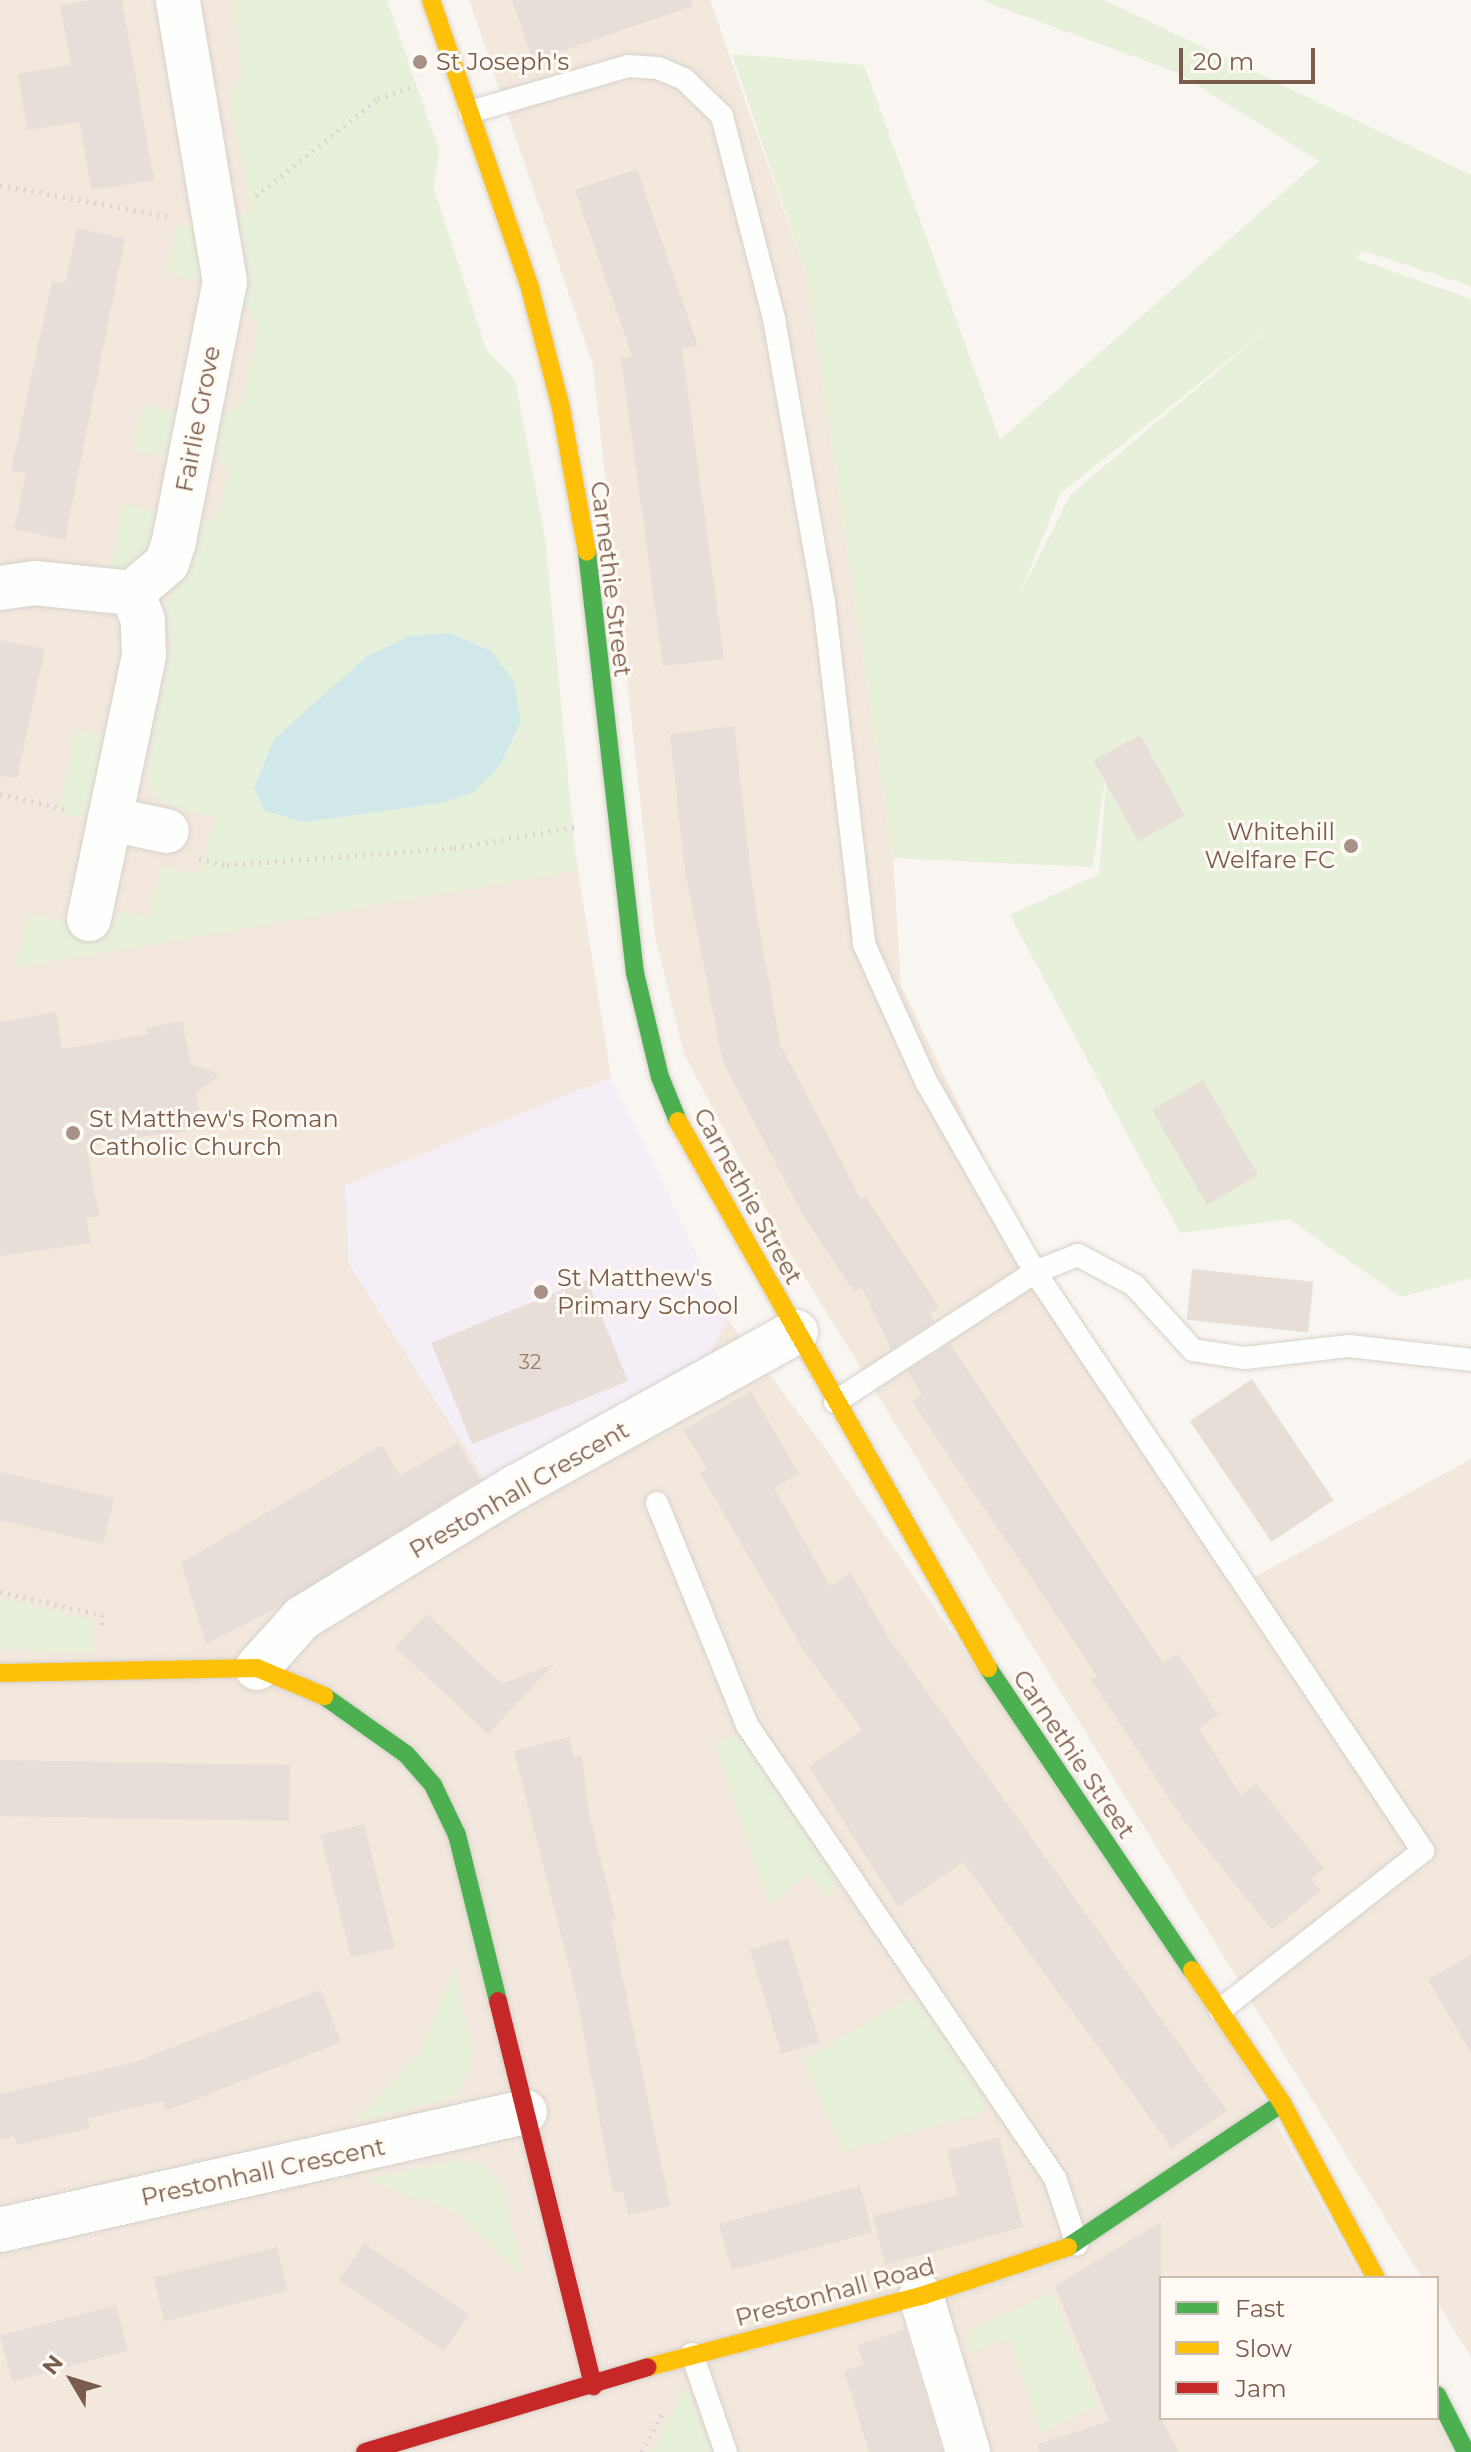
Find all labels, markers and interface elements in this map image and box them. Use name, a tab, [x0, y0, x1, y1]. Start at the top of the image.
scale bar	[1183, 32, 1319, 82]
text: 20 m	[1193, 47, 1254, 76]
place label: St Joseph's	[436, 48, 569, 76]
marker: St Joseph's	[411, 53, 429, 71]
street label: Fairlie Grove	[170, 344, 226, 494]
street label: Carnethie Street	[585, 480, 637, 678]
place label: Whitehill Welfare FC	[1205, 818, 1335, 874]
marker: Whitehill Welfare FC	[1342, 837, 1360, 855]
street label: Carnethie Street	[688, 1103, 808, 1289]
place label: St Matthew's Roman Catholic Church	[89, 1105, 339, 1161]
marker: St Matthew's Roman Catholic Church	[64, 1124, 82, 1142]
place label: St Matthew's Primary School	[557, 1264, 739, 1320]
marker: St Matthew's Primary School	[532, 1283, 550, 1301]
house number: 32	[519, 1350, 541, 1374]
street label: Prestonhall Crescent	[404, 1415, 634, 1565]
street label: Carnethie Street	[1007, 1664, 1141, 1844]
street label: Prestonhall Crescent	[138, 2132, 388, 2212]
street label: Prestonhall Road	[732, 2252, 938, 2332]
legend	[1159, 2276, 1439, 2420]
text: Fast	[1235, 2294, 1285, 2323]
text: Slow	[1235, 2334, 1292, 2363]
north arrow	[32, 2340, 112, 2420]
text: N	[37, 2350, 69, 2380]
text: Jam	[1235, 2374, 1287, 2403]

